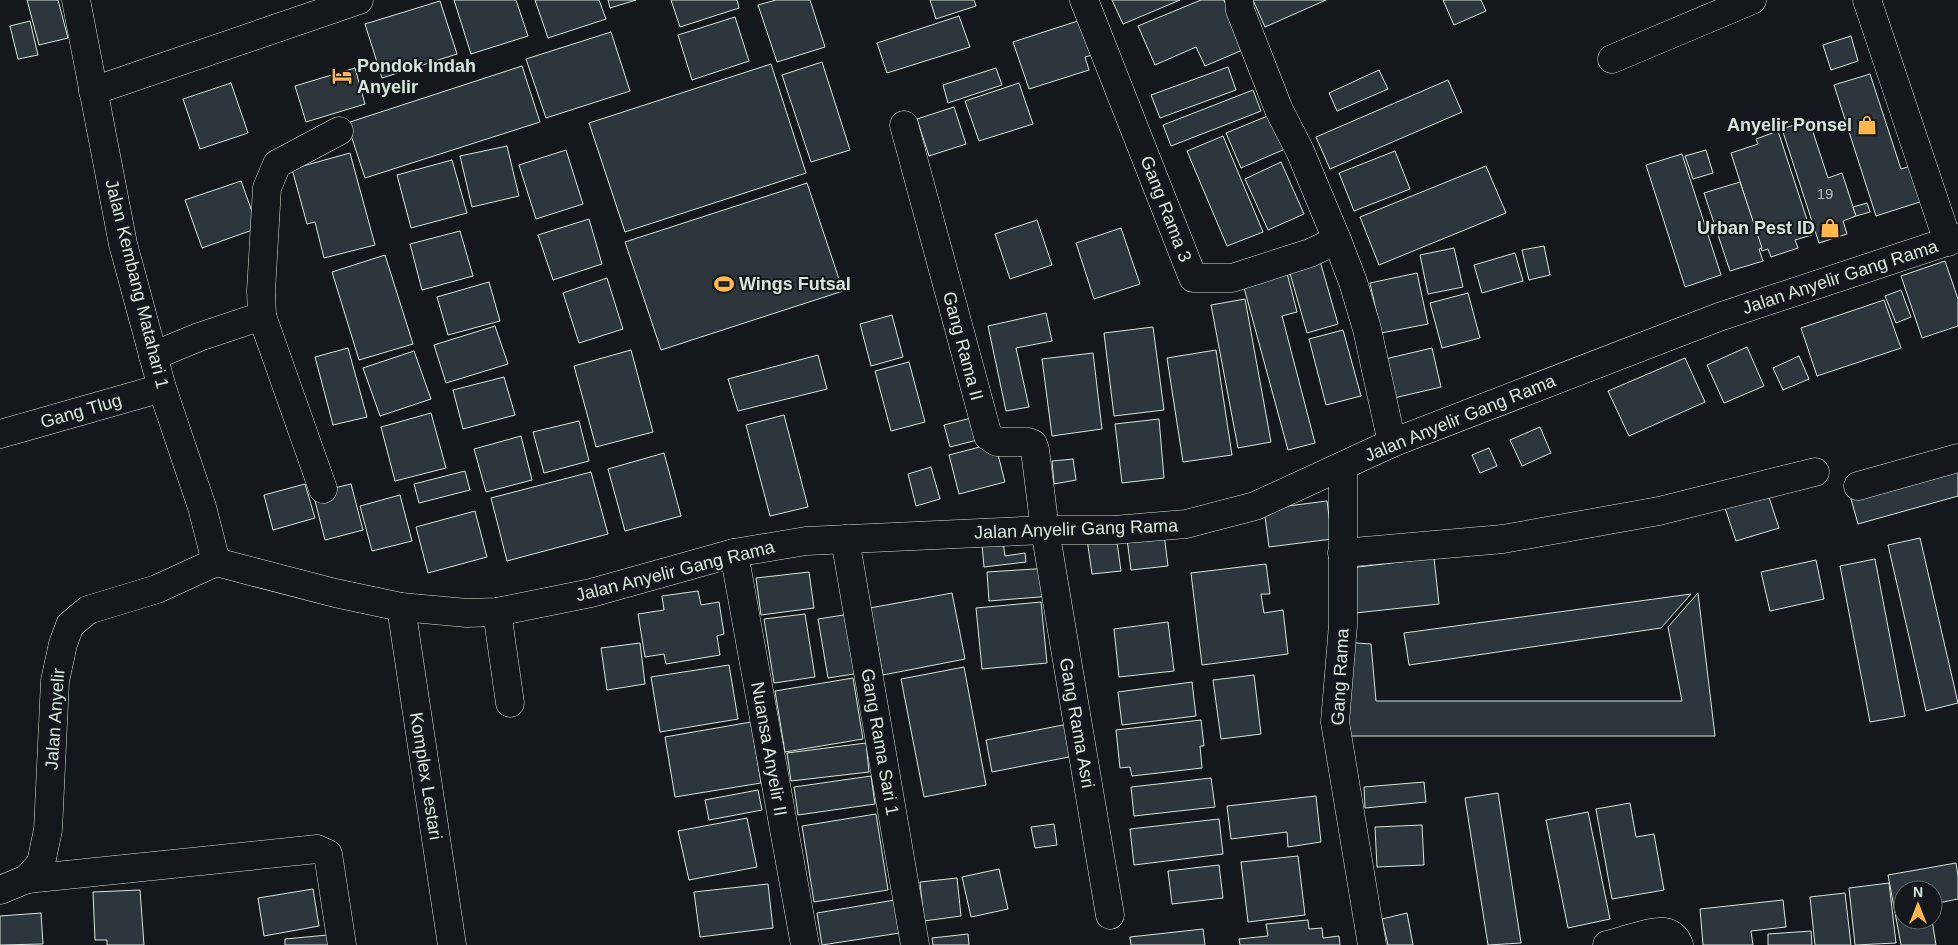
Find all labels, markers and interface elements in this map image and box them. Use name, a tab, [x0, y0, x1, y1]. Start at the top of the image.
place label: Pondok Indah Anyelir	[357, 56, 476, 97]
hotel icon: Pondok Indah Anyelir	[331, 65, 353, 87]
shop icon: Anyelir Ponsel	[1856, 114, 1878, 136]
place label: Anyelir Ponsel	[1727, 115, 1852, 135]
street label: Gang Rama 3	[1137, 153, 1195, 265]
street label: Jalan Kembang Matahari 1	[101, 177, 173, 391]
house number: 19	[1817, 185, 1833, 202]
shop icon: Urban Pest ID	[1819, 217, 1841, 239]
place label: Urban Pest ID	[1697, 218, 1815, 238]
street label: Jalan Anyelir Gang Rama	[1740, 236, 1941, 318]
sports icon: Wings Futsal	[713, 273, 735, 295]
place label: Wings Futsal	[739, 274, 851, 294]
street label: Gang Rama II	[939, 289, 987, 403]
street label: Jalan Anyelir Gang Rama	[1362, 370, 1559, 466]
street label: Gang Tlug	[38, 390, 124, 432]
street label: Jalan Anyelir Gang Rama	[974, 515, 1179, 543]
street label: Jalan Anyelir Gang Rama	[574, 536, 777, 605]
street label: Gang Rama	[1327, 627, 1353, 726]
street label: Gang Rama Asri	[1056, 656, 1098, 790]
street label: Jalan Anyelir	[41, 667, 69, 771]
street label: Gang Rama Sari 1	[857, 667, 903, 817]
street label: Nuansa Anyelir II	[747, 680, 791, 818]
street label: Komplex Lestari	[406, 711, 446, 841]
north arrow	[1893, 880, 1943, 930]
text: N	[1913, 884, 1923, 900]

